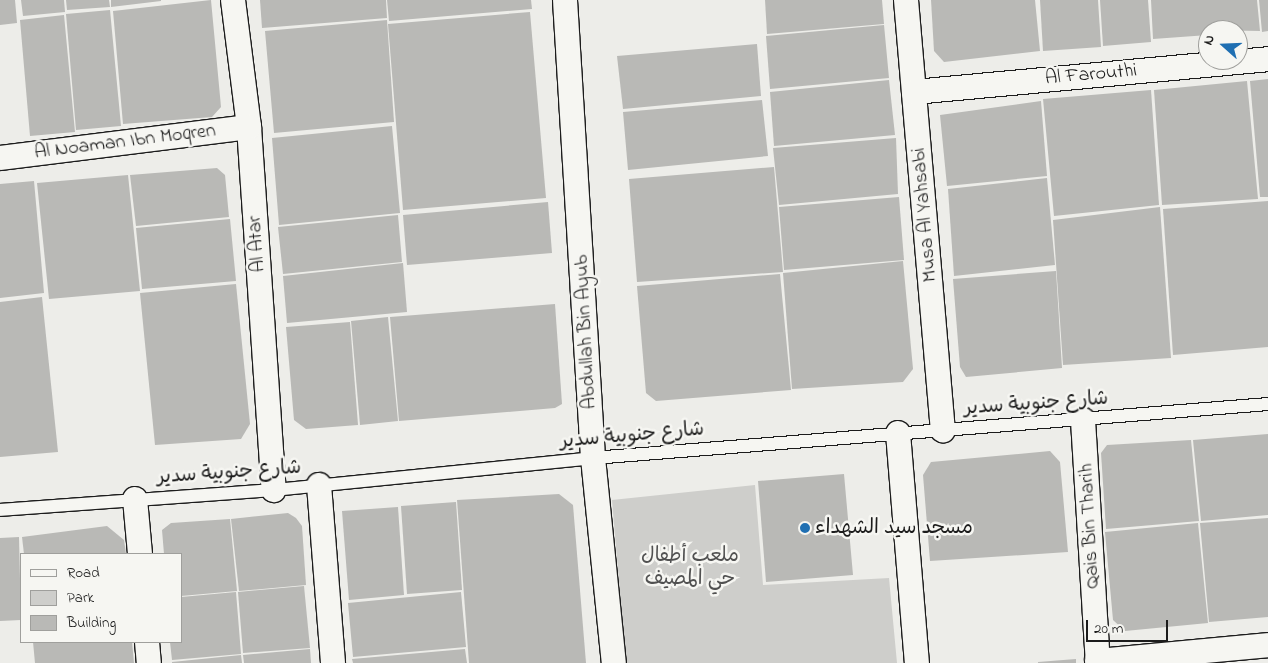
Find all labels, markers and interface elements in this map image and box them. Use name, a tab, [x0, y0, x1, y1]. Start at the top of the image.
north arrow	[1198, 20, 1248, 70]
text: N	[1198, 32, 1221, 48]
street label: Al Farouthi	[1044, 59, 1138, 91]
street label: Al Noaman Ibn Moqren	[33, 119, 217, 165]
street label: Musa Al Yahsabi	[907, 147, 943, 283]
street label: Al Atar	[243, 215, 271, 273]
street label: Abdullah Bin Ayub	[570, 254, 602, 410]
street label: شارع جنوبية سدير	[963, 387, 1109, 421]
street label: شارع جنوبية سدير	[559, 418, 705, 454]
street label: شارع جنوبية سدير	[156, 456, 302, 490]
street label: Qais Bin Tharih	[1075, 463, 1105, 589]
place label: مسجد سيد الشهداء	[815, 516, 973, 540]
marker: مسجد سيد الشهداء	[799, 522, 811, 534]
park label: ملعب أطفال حي المصيف	[641, 544, 739, 591]
legend	[20, 553, 182, 643]
text: Road	[67, 562, 100, 584]
text: Park	[67, 587, 94, 609]
scale bar	[1088, 610, 1170, 642]
text: Building	[67, 612, 116, 634]
text: 20 m	[1094, 618, 1123, 640]

